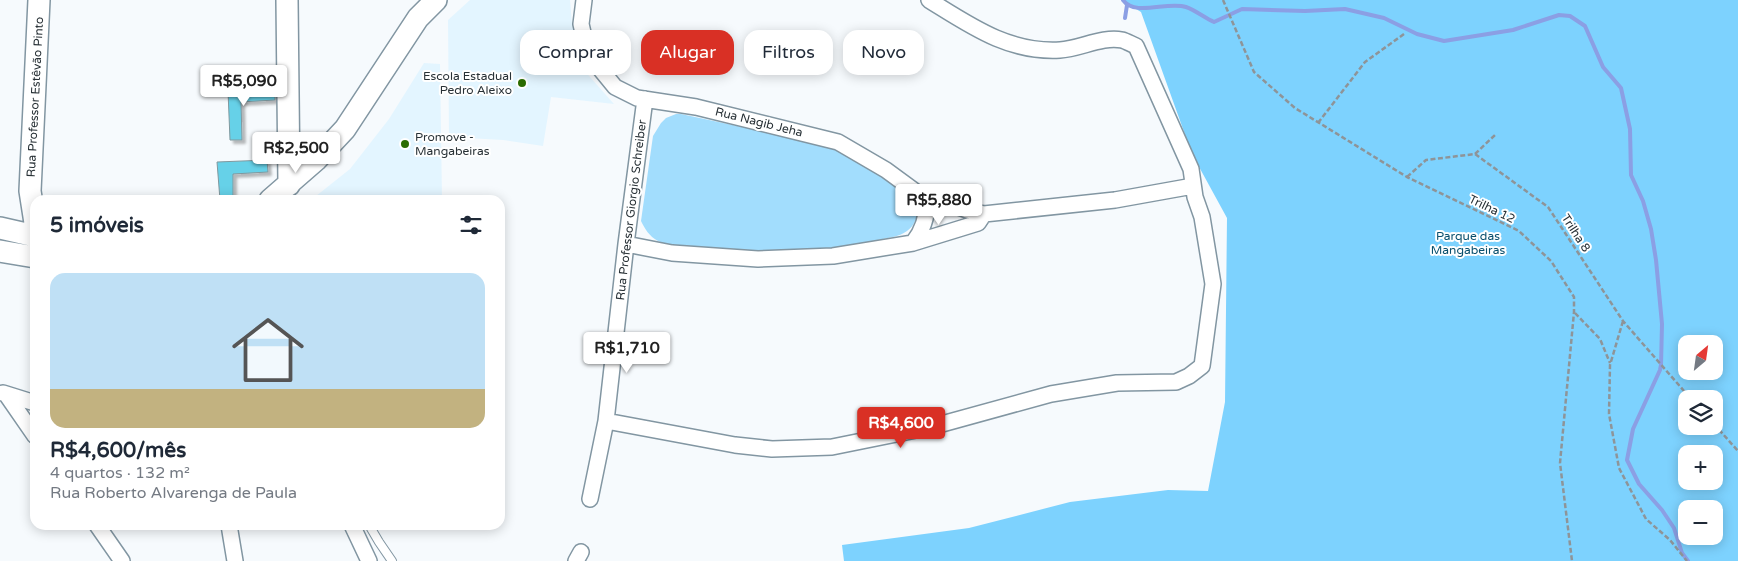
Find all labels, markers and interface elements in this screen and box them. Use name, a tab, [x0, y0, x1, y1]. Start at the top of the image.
street label: Rua Professor Estêvão Pinto	[24, 16, 46, 178]
chip: Comprar	[520, 30, 631, 75]
chip: Alugar	[641, 30, 734, 75]
chip: Filtros	[744, 30, 833, 75]
chip: Novo	[843, 30, 924, 75]
pin: R$5,090	[198, 64, 290, 107]
place label: Escola Estadual Pedro Aleixo	[423, 69, 512, 97]
text: R$5,090	[211, 71, 277, 91]
marker: Escola Estadual Pedro Aleixo	[516, 77, 528, 89]
street label: Rua Nagib Jeha	[714, 104, 804, 140]
street label: Rua Professor Giorgio Schreiber	[613, 118, 649, 301]
place label: Promove - Mangabeiras	[415, 130, 490, 158]
pin: R$2,500	[250, 132, 342, 174]
text: R$2,500	[263, 138, 329, 158]
marker: Promove - Mangabeiras	[399, 138, 411, 150]
pin: R$5,880	[893, 184, 985, 226]
text: R$5,880	[906, 190, 972, 210]
street label: Trilha 12	[1467, 192, 1517, 226]
icon: filters	[457, 211, 485, 239]
street label: Trilha 8	[1559, 212, 1593, 254]
text: 5 imóveis	[50, 213, 144, 238]
park label: Parque das Mangabeiras	[1431, 229, 1505, 257]
icon: home	[223, 305, 313, 395]
pin: R$1,710	[581, 332, 673, 374]
north arrow	[1678, 335, 1722, 380]
map controls	[1678, 335, 1723, 545]
text: R$1,710	[594, 338, 660, 358]
button: layers	[1678, 390, 1723, 435]
pin: R$4,600	[855, 406, 947, 449]
text: R$4,600	[868, 413, 934, 433]
text: R$4,600/mês	[50, 438, 186, 463]
button: +	[1678, 445, 1723, 490]
text: 4 quartos · 132 m²	[50, 463, 190, 483]
text: Rua Roberto Alvarenga de Paula	[50, 483, 297, 503]
button: −	[1678, 500, 1723, 545]

